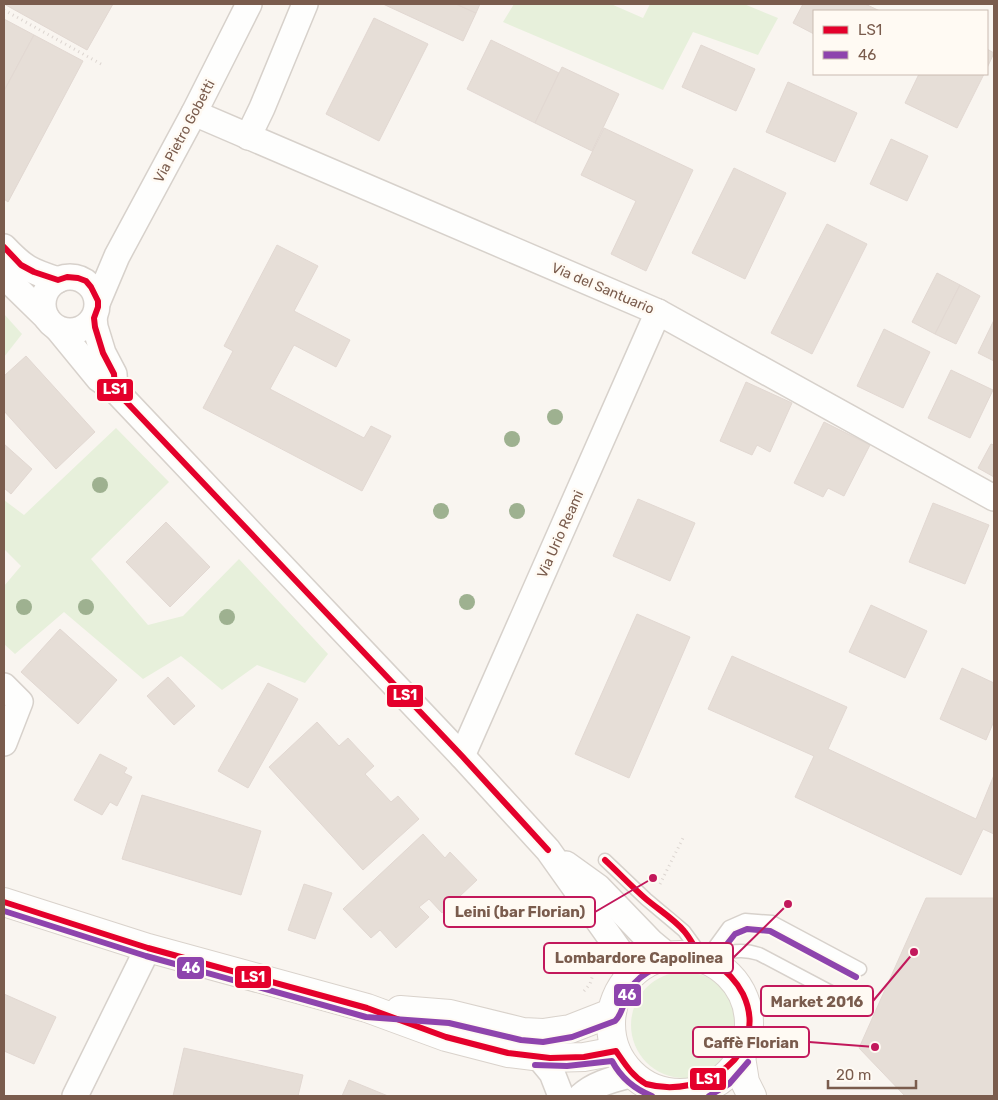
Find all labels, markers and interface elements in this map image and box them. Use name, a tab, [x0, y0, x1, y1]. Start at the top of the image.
legend	[813, 10, 988, 75]
text: LS1	[858, 21, 882, 39]
text: 46	[858, 46, 876, 64]
street label: Via Pietro Gobetti	[150, 77, 219, 186]
street label: Via del Santuario	[549, 259, 657, 318]
line badge: LS1	[96, 378, 134, 402]
text: LS1	[103, 381, 127, 398]
street label: Via Urio Reami	[534, 488, 587, 581]
line badge: LS1	[386, 684, 424, 708]
text: LS1	[393, 687, 417, 704]
callout: Leini (bar Florian)	[444, 897, 595, 927]
text: Leini (bar Florian)	[455, 903, 586, 921]
callout: Lombardore Capolinea	[544, 943, 733, 973]
text: Lombardore Capolinea	[555, 949, 723, 967]
line badge: 46	[176, 956, 205, 980]
text: 46	[182, 960, 200, 977]
line badge: LS1	[234, 965, 272, 989]
text: LS1	[241, 969, 265, 986]
line badge: 46	[613, 983, 642, 1007]
callout: Market 2016	[761, 986, 873, 1016]
text: 46	[618, 987, 636, 1004]
text: Market 2016	[771, 993, 864, 1011]
callout: Caffè Florian	[693, 1027, 809, 1057]
text: Caffè Florian	[703, 1034, 799, 1052]
scale bar	[828, 1058, 916, 1090]
text: 20 m	[836, 1066, 871, 1084]
line badge: LS1	[689, 1067, 727, 1091]
text: LS1	[696, 1071, 720, 1088]

